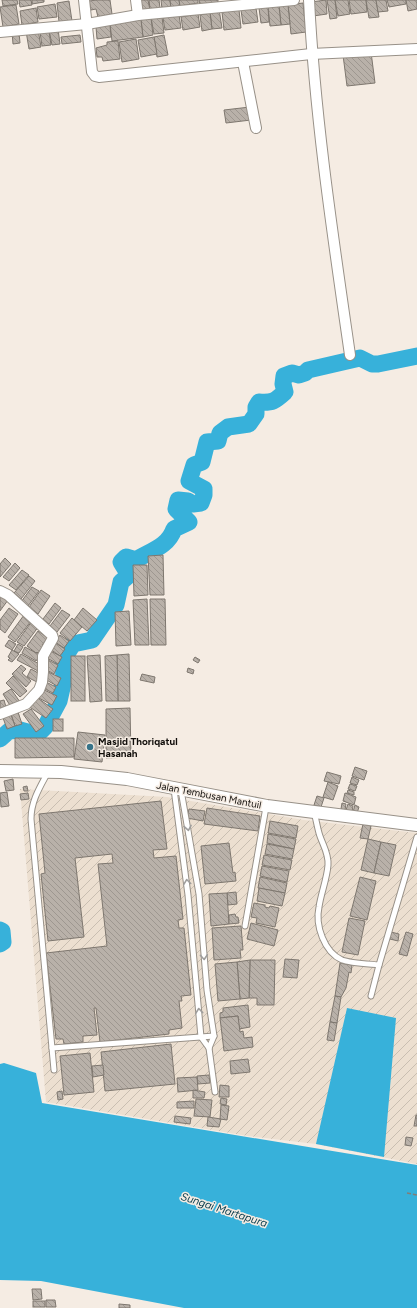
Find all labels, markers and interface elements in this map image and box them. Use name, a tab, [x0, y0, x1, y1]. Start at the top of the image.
place label: Masjid Thoriqatul Hasanah	[98, 735, 178, 760]
marker: Masjid Thoriqatul Hasanah	[85, 742, 95, 752]
street label: Jalan Tembusan Mantuil	[155, 778, 263, 812]
one-way arrow	[183, 825, 192, 831]
one-way arrow	[183, 879, 192, 885]
one-way arrow	[200, 954, 209, 960]
one-way arrow	[194, 1008, 203, 1015]
water label: Sungai Martapura	[179, 1190, 269, 1230]

